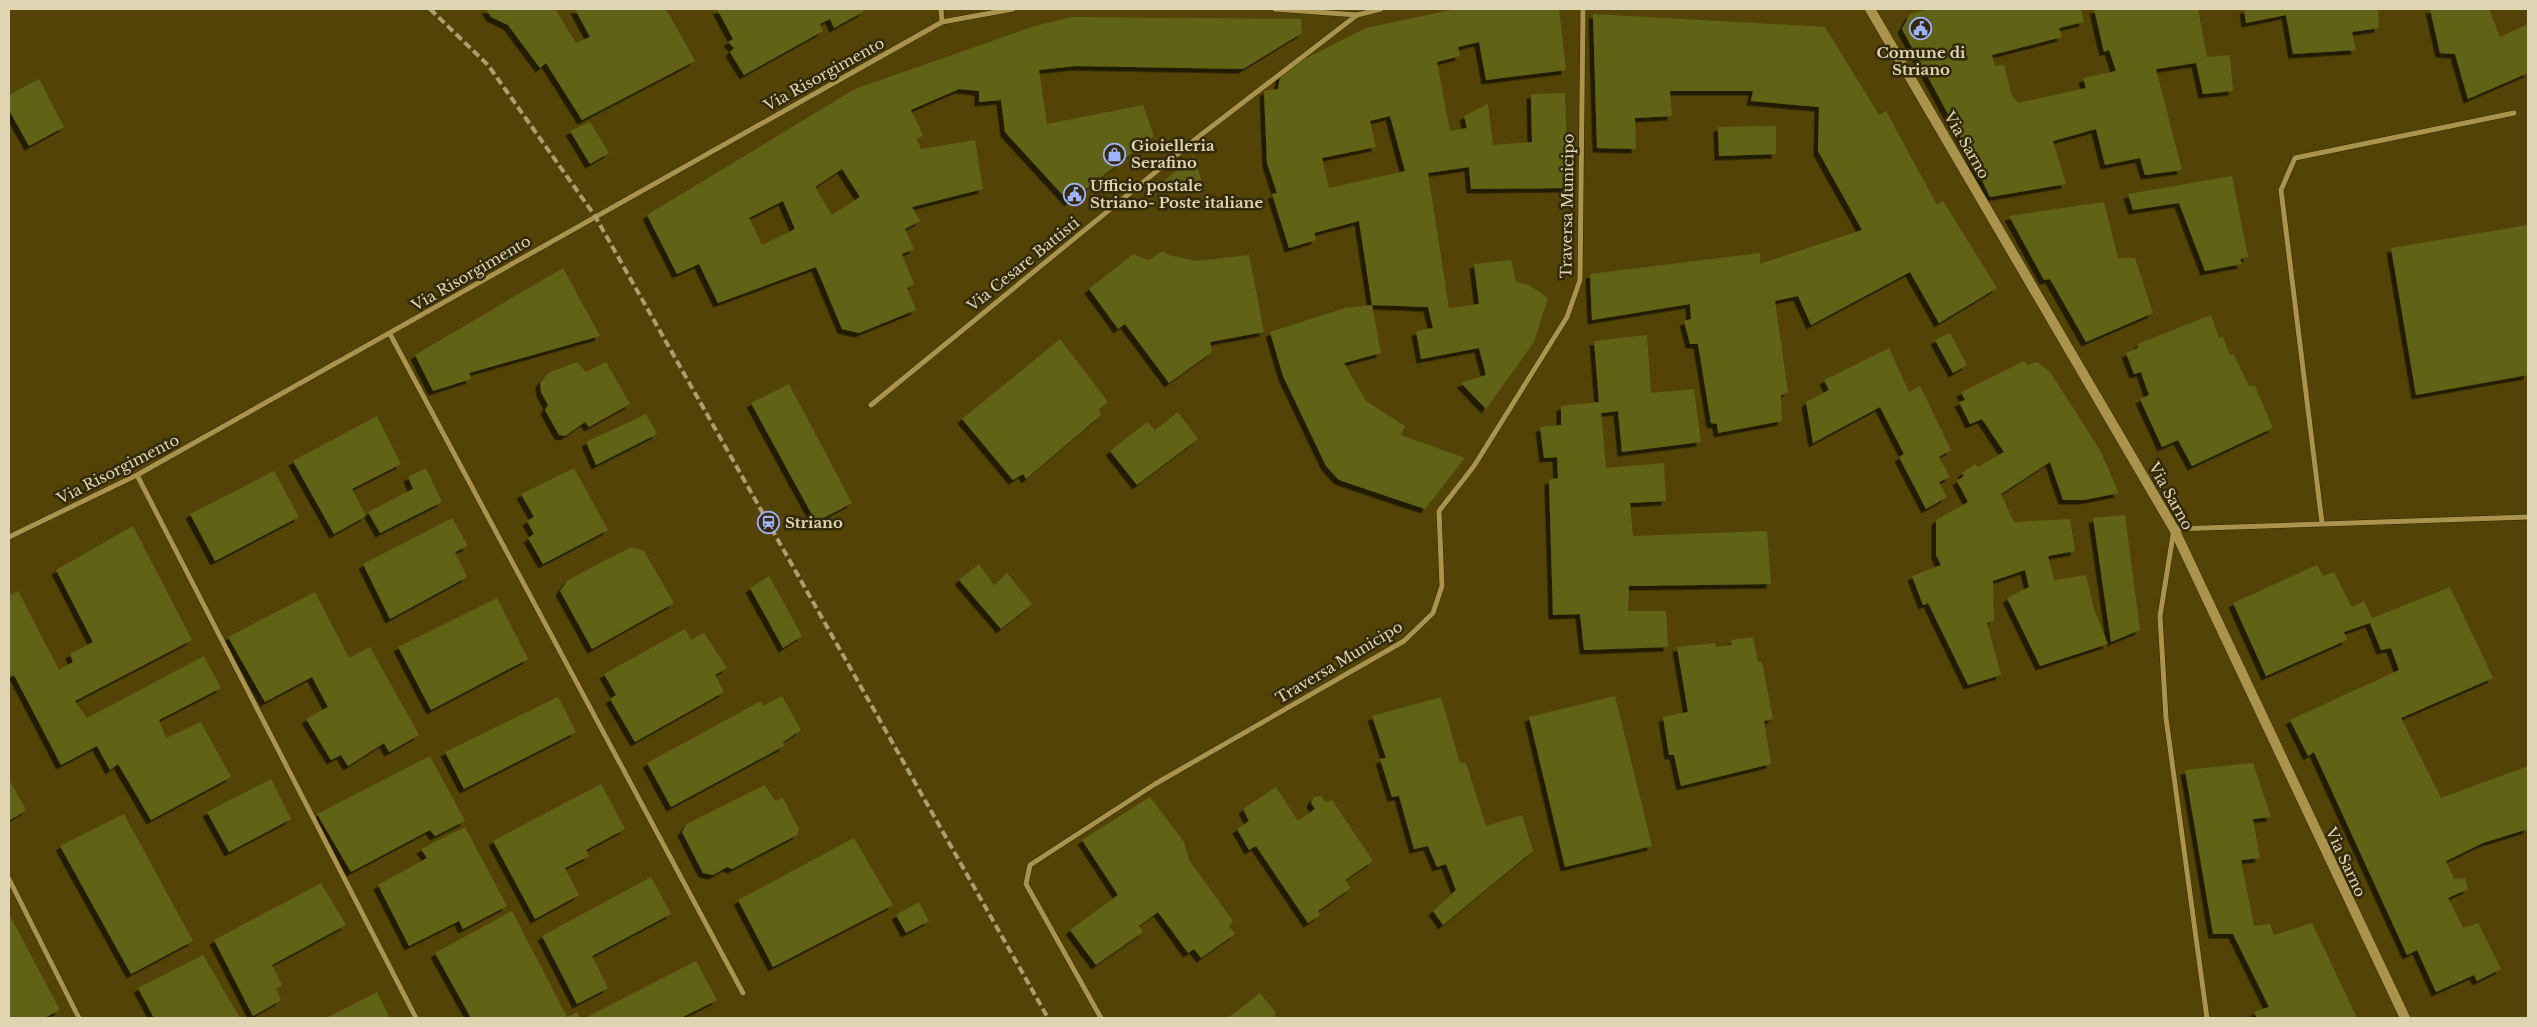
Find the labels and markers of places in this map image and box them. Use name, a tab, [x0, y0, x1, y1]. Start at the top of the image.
public building icon: Comune di Striano	[1909, 17, 1933, 41]
place label: Comune di Striano	[1877, 43, 1966, 79]
place label: Gioielleria Serafino	[1131, 136, 1215, 172]
shop icon: Gioielleria Serafino	[1103, 142, 1127, 166]
place label: Ufficio postale Striano- Poste italiane	[1090, 176, 1264, 212]
public building icon: Ufficio postale Striano- Poste italiane	[1062, 182, 1086, 206]
station icon: Striano	[757, 510, 781, 534]
place label: Striano	[785, 513, 843, 532]

